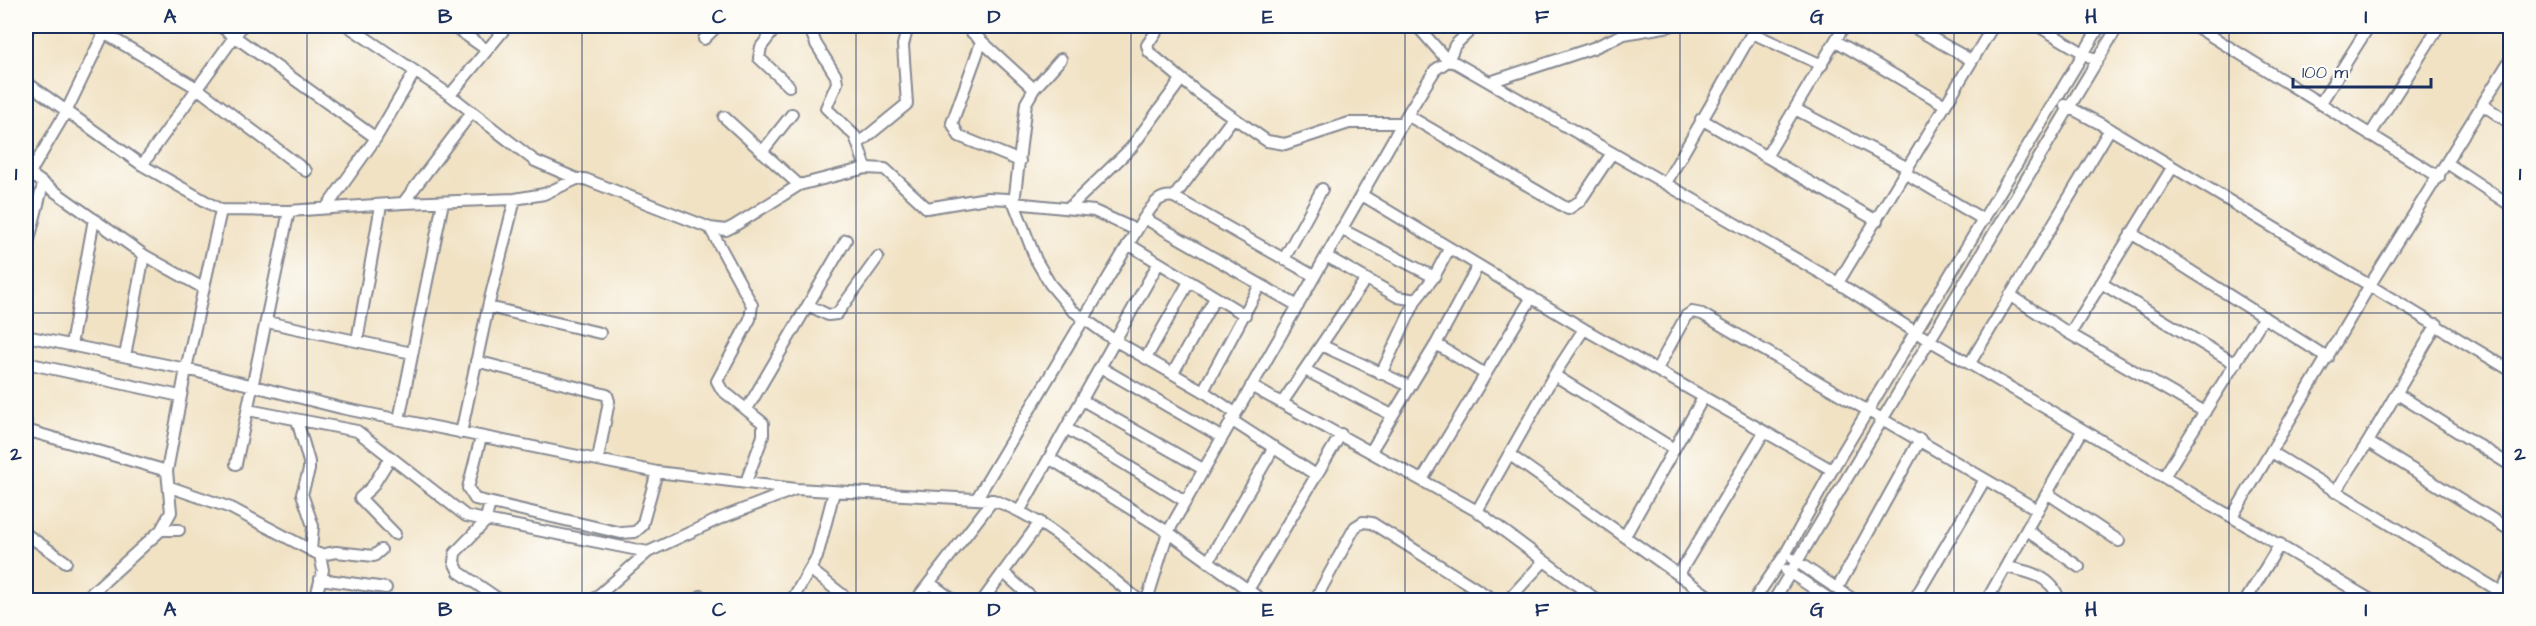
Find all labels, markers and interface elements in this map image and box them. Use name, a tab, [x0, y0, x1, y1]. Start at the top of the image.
text: A	[164, 3, 177, 31]
text: B	[438, 3, 453, 31]
text: C	[712, 3, 727, 31]
text: D	[988, 3, 1001, 31]
text: E	[1262, 3, 1274, 31]
text: F	[1535, 3, 1550, 31]
text: G	[1810, 3, 1824, 31]
text: H	[2085, 3, 2097, 31]
text: I	[2364, 3, 2368, 31]
scale bar	[2293, 51, 2431, 89]
text: 100 m	[2302, 60, 2348, 85]
text: 1	[15, 160, 18, 188]
text: 1	[2519, 160, 2522, 188]
text: 2	[9, 440, 22, 468]
text: 2	[2513, 440, 2526, 468]
text: A	[164, 596, 177, 624]
text: B	[438, 596, 453, 624]
text: C	[712, 596, 727, 624]
text: D	[988, 596, 1001, 624]
text: E	[1262, 596, 1274, 624]
text: F	[1535, 596, 1550, 624]
text: G	[1810, 596, 1824, 624]
text: H	[2085, 596, 2097, 624]
text: I	[2364, 596, 2368, 624]

